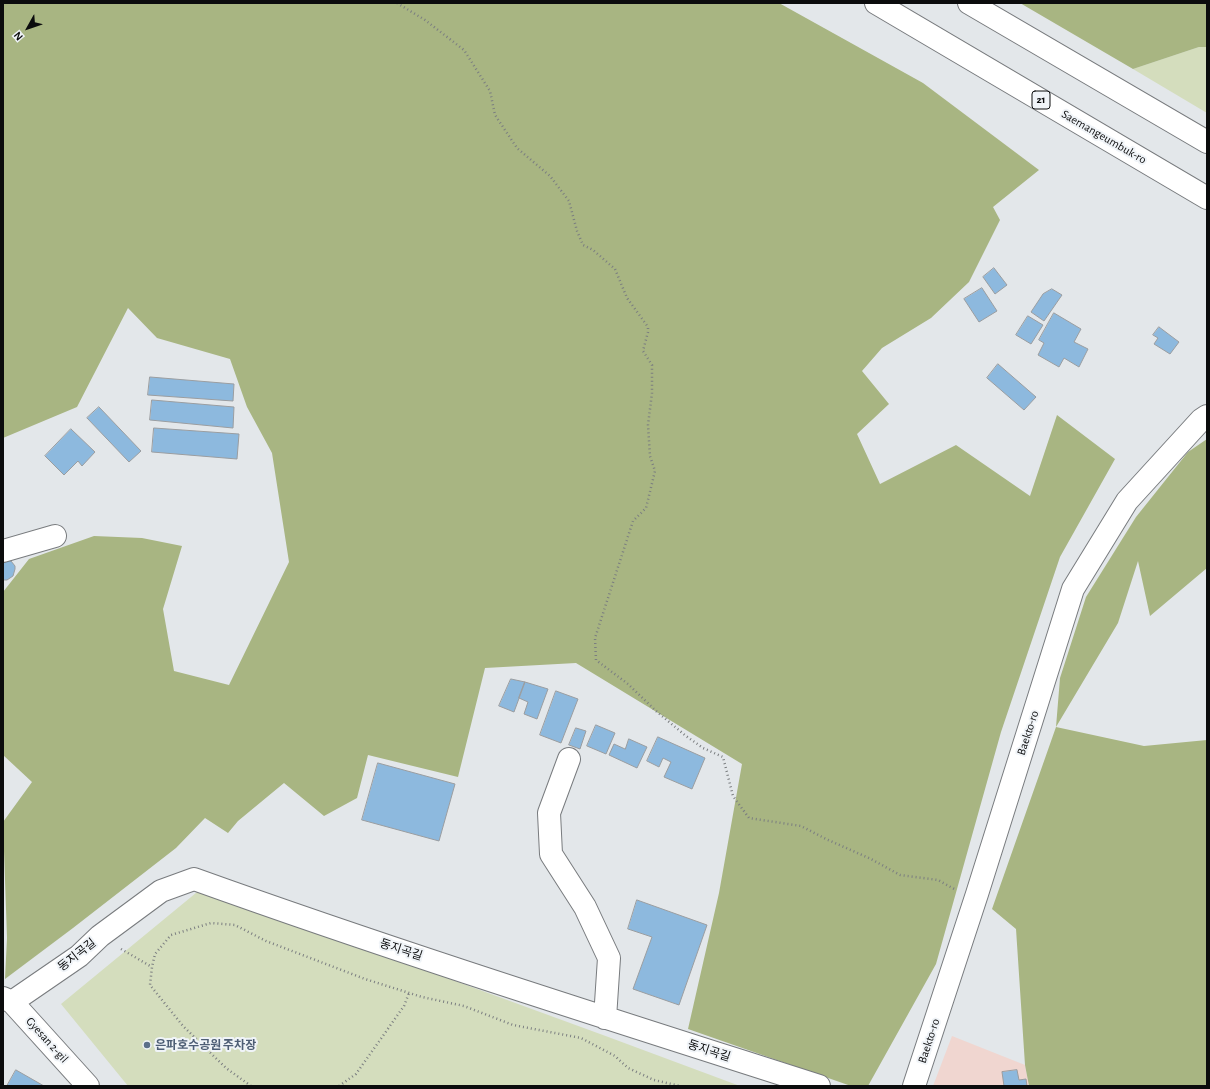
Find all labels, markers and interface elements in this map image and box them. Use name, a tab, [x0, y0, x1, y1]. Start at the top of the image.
north arrow	[8, 8, 48, 48]
text: N	[12, 30, 25, 43]
road number: 21	[1032, 91, 1050, 109]
street label: Saemangeumbuk-ro	[1059, 107, 1149, 167]
street label: Baekto-ro	[1014, 709, 1042, 757]
street label: 동지곡길	[55, 936, 99, 974]
street label: 동지곡길	[378, 936, 424, 964]
street label: Gyesan 2-gil	[23, 1014, 71, 1066]
street label: Baekto-ro	[915, 1017, 943, 1065]
street label: 동지곡길	[686, 1037, 732, 1065]
place label: 은파호수공원 주차장	[155, 1038, 256, 1052]
marker: 은파호수공원 주차장	[142, 1040, 152, 1050]

